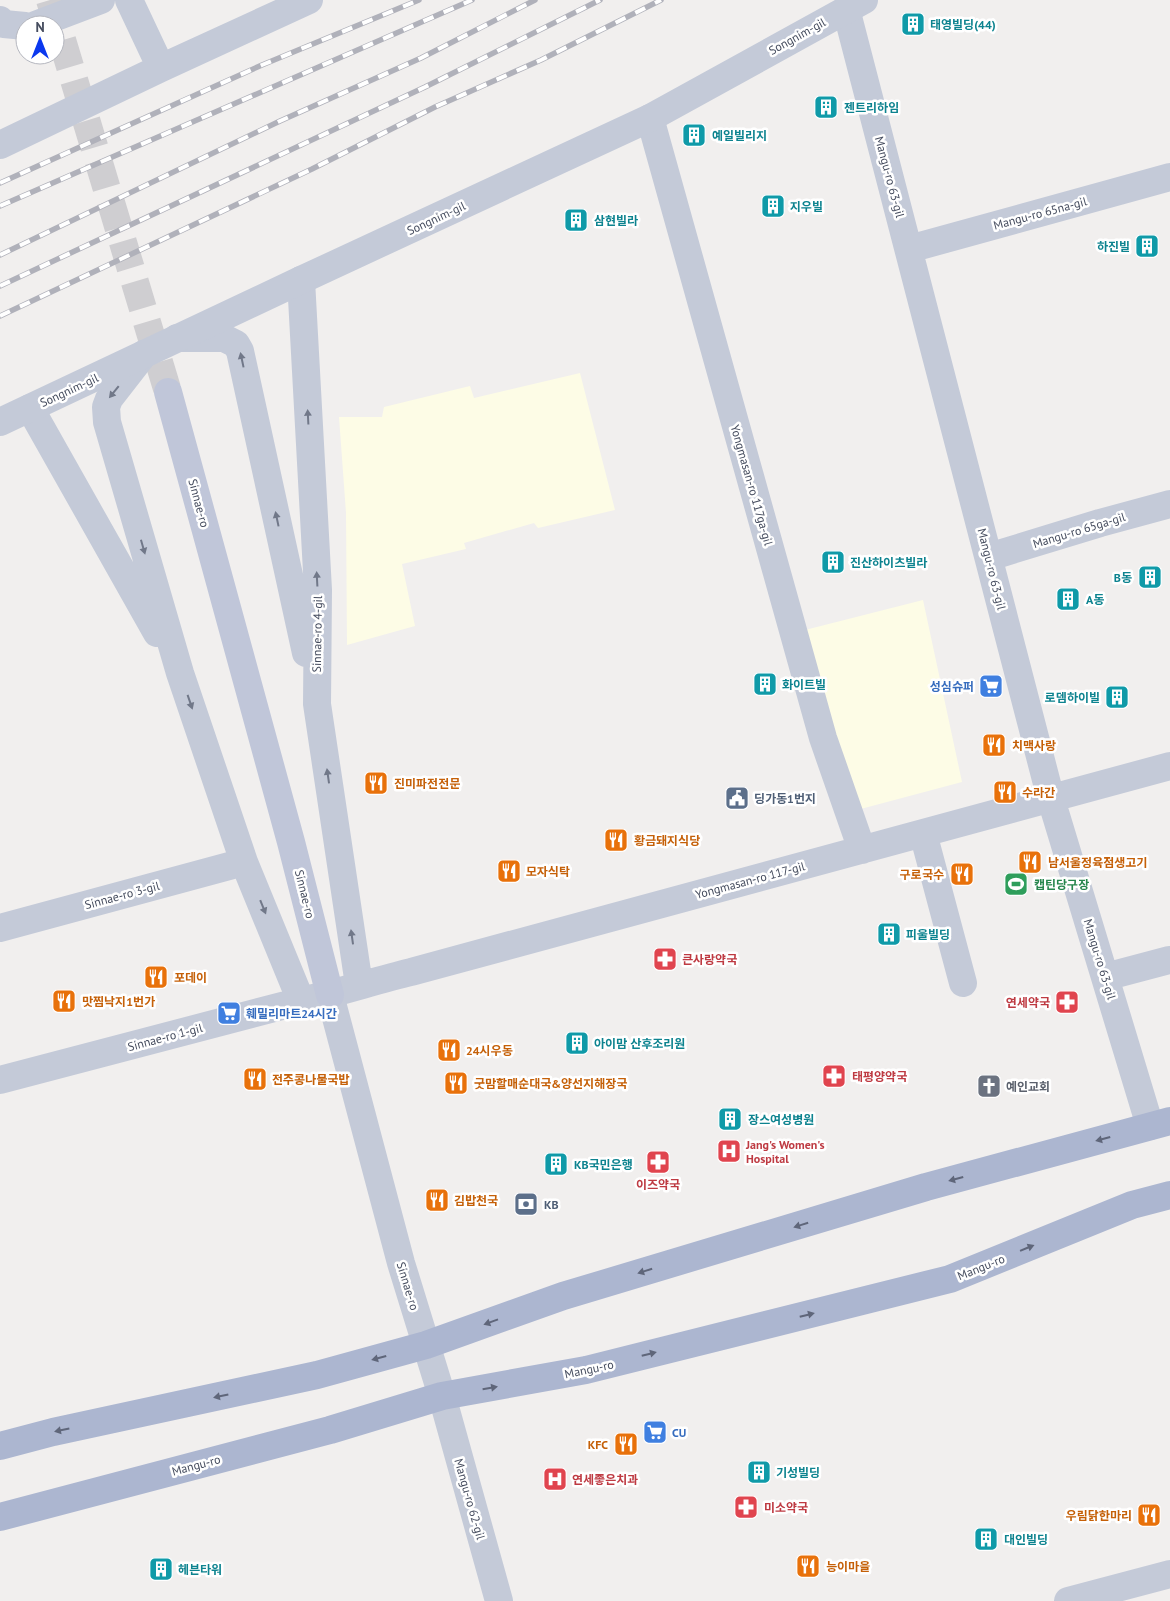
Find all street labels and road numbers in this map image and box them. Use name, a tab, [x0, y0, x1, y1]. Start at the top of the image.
street label: Songnim-gil	[766, 14, 829, 58]
street label: Mangu-ro 63-gil	[872, 135, 908, 220]
street label: Mangu-ro 65na-gil	[992, 193, 1089, 233]
street label: Songnim-gil	[404, 198, 468, 238]
street label: Songnim-gil	[37, 370, 101, 410]
street label: Yongmasan-ro 117ga-gil	[728, 423, 777, 548]
street label: Sinnae-ro	[185, 477, 213, 529]
street label: Mangu-ro 65ga-gil	[1031, 509, 1128, 551]
street label: Mangu-ro 63-gil	[975, 527, 1009, 612]
street label: Sinnae-ro 4-gil	[309, 595, 325, 673]
street label: Yongmasan-ro 117-gil	[694, 858, 807, 902]
street label: Sinnae-ro	[292, 868, 318, 920]
street label: Sinnae-ro 3-gil	[83, 878, 162, 912]
street label: Mangu-ro 63-gil	[1081, 917, 1120, 1002]
street label: Sinnae-ro 1-gil	[126, 1020, 205, 1054]
street label: Mangu-ro	[955, 1251, 1007, 1283]
street label: Sinnae-ro	[394, 1260, 422, 1312]
street label: Mangu-ro	[563, 1356, 615, 1382]
street label: Mangu-ro	[170, 1451, 222, 1479]
street label: Mangu-ro 62-gil	[451, 1457, 489, 1542]

